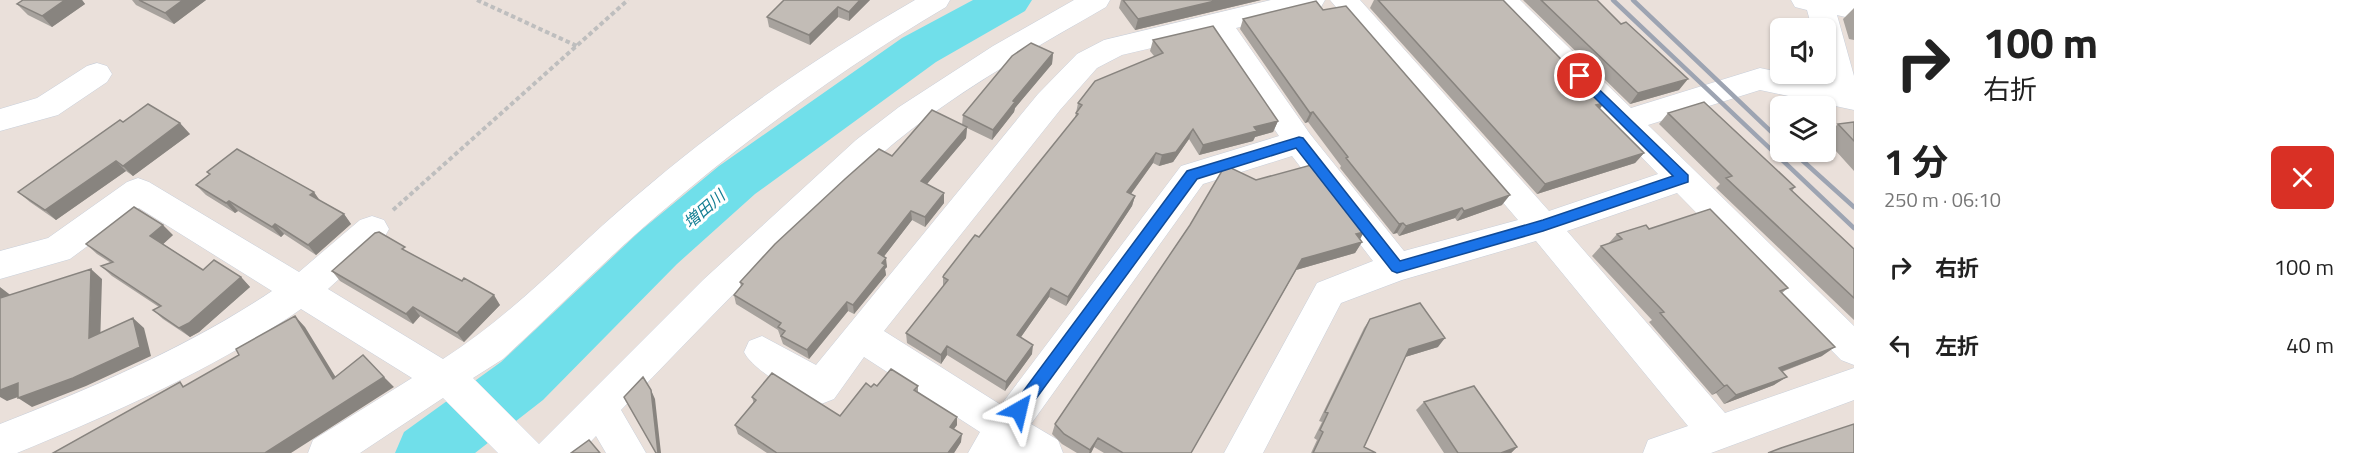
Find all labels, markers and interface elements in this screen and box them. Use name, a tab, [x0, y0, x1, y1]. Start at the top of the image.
text: 100 m	[1983, 10, 2098, 74]
map controls	[1770, 18, 1836, 162]
button: sound	[1770, 18, 1836, 84]
icon: right	[1884, 24, 1962, 102]
pin	[1554, 50, 1605, 101]
icon: arrive	[1563, 59, 1596, 92]
text: 右折	[1983, 68, 2037, 109]
button: layers	[1770, 96, 1836, 162]
text: 1 分	[1884, 134, 1948, 189]
button: close	[2271, 146, 2334, 209]
water label: 増田川	[678, 183, 731, 234]
text: 250 m · 06:10	[1884, 184, 2001, 215]
text: 100 m	[2274, 250, 2334, 284]
icon: right	[1884, 251, 1917, 284]
text: 右折	[1935, 251, 1979, 285]
text: 40 m	[2286, 328, 2334, 362]
icon: left	[1884, 329, 1917, 362]
text: 左折	[1935, 329, 1979, 363]
position arrow	[987, 378, 1051, 442]

